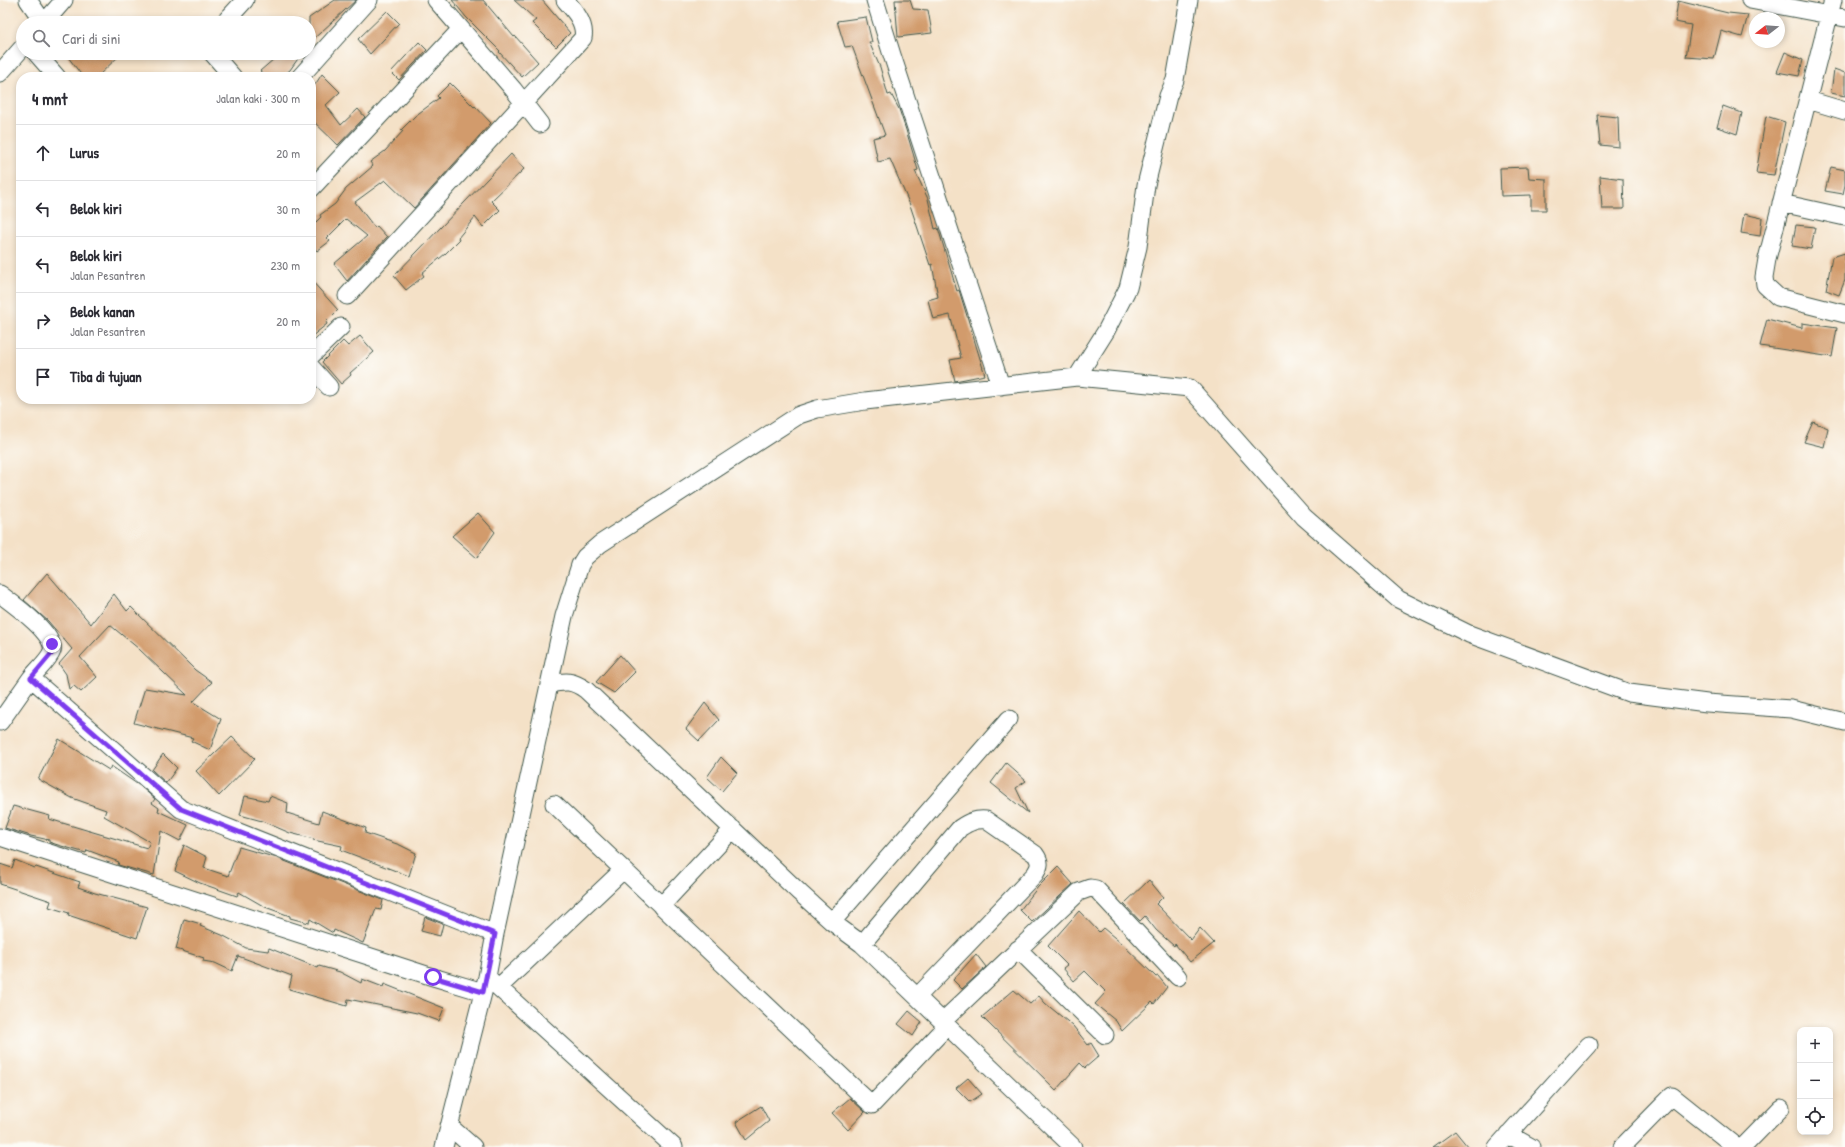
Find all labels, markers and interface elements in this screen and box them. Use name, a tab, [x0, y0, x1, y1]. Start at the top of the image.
north arrow	[1749, 12, 1785, 48]
search box	[16, 16, 316, 60]
icon: search	[30, 27, 52, 49]
text: Cari di sini	[62, 28, 121, 49]
text: 4 mnt	[32, 87, 67, 110]
text: Jalan kaki · 300 m	[216, 89, 300, 107]
icon: ahead	[32, 142, 54, 164]
text: Lurus	[70, 142, 99, 163]
text: 20 m	[276, 144, 300, 162]
icon: left	[32, 198, 54, 220]
text: Belok kiri	[70, 198, 122, 219]
text: 30 m	[277, 200, 300, 218]
text: Belok kiri	[70, 245, 122, 266]
icon: left	[32, 254, 54, 276]
text: 230 m	[270, 256, 300, 274]
text: Jalan Pesantren	[70, 266, 145, 284]
text: Belok kanan	[70, 301, 135, 322]
icon: right	[32, 310, 54, 332]
text: 20 m	[276, 312, 300, 330]
text: Jalan Pesantren	[70, 322, 145, 340]
icon: arrive	[32, 366, 54, 388]
text: Tiba di tujuan	[70, 366, 142, 387]
route end	[43, 635, 61, 653]
route start	[424, 968, 442, 986]
map controls	[1797, 1027, 1833, 1135]
button: +	[1797, 1027, 1833, 1063]
button: −	[1797, 1063, 1833, 1099]
button: locate	[1797, 1099, 1833, 1135]

